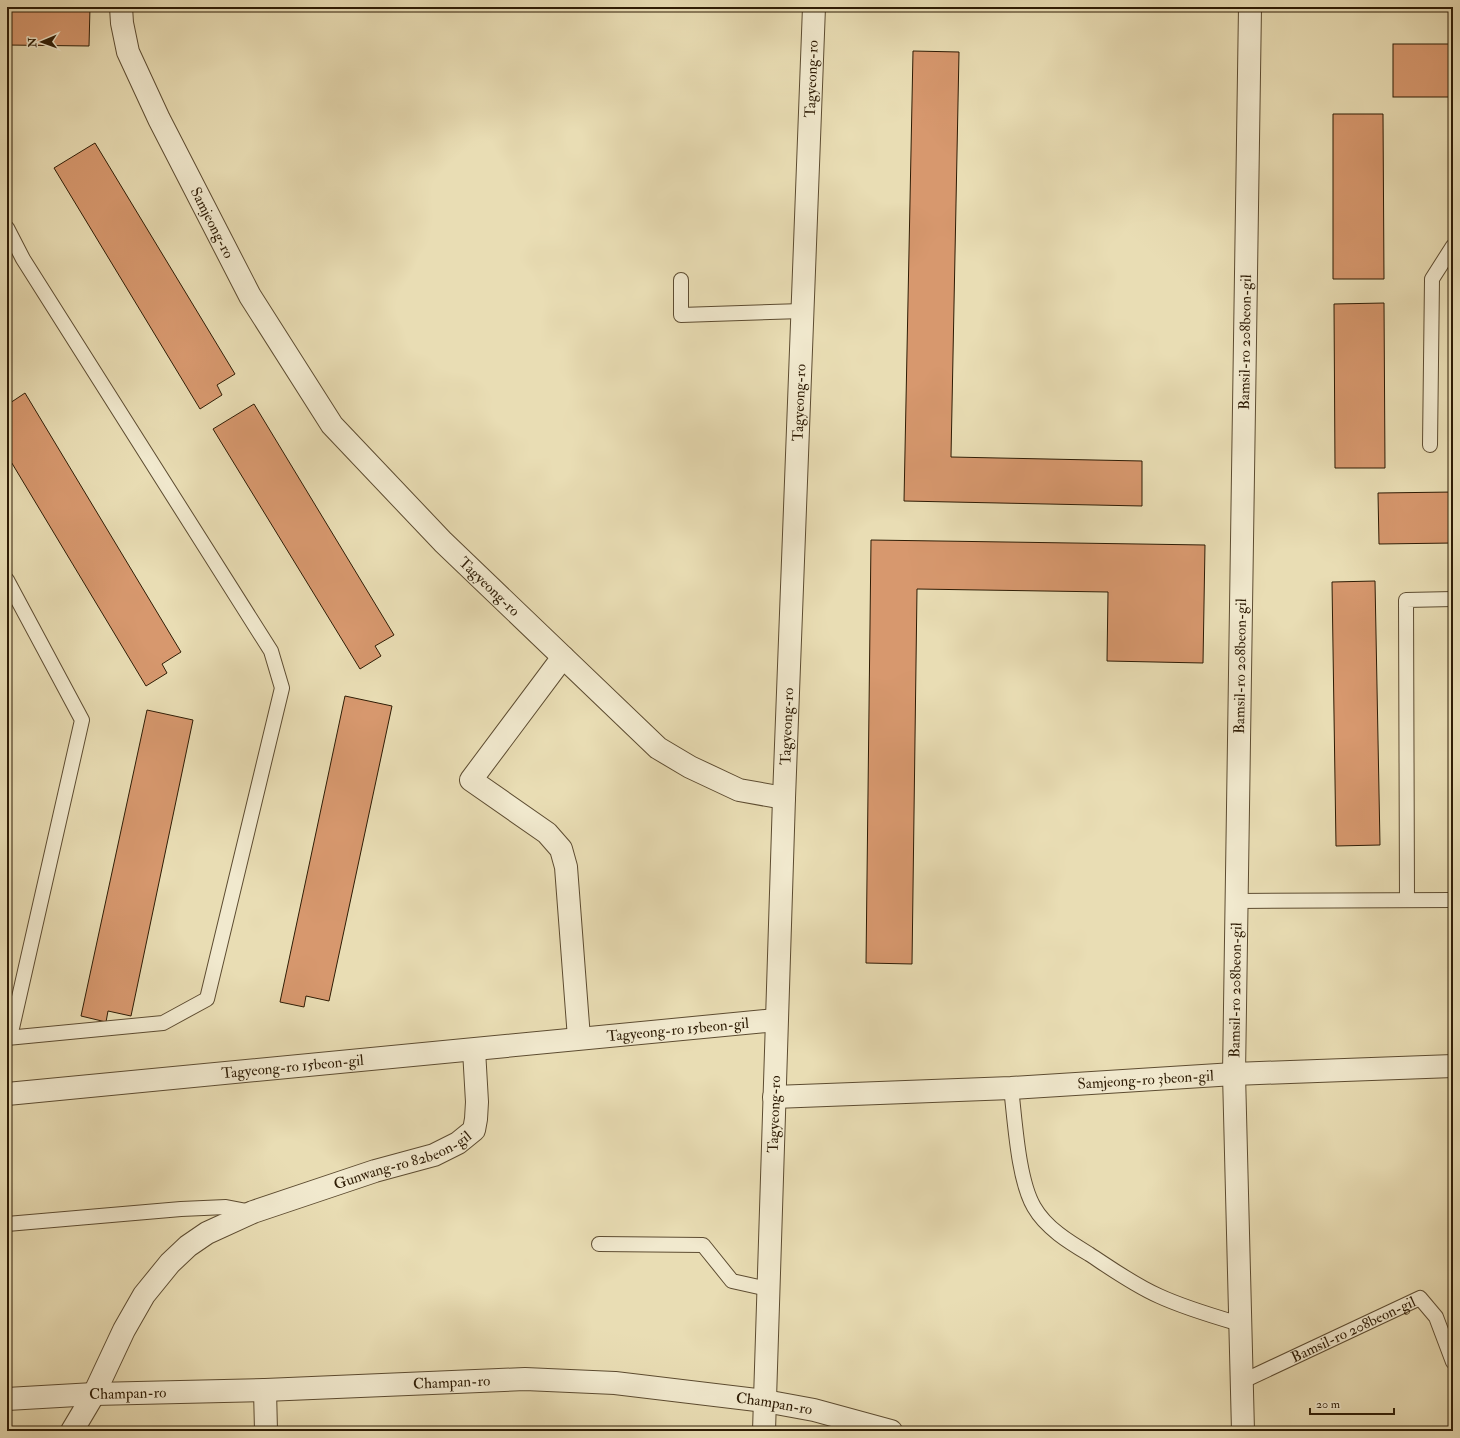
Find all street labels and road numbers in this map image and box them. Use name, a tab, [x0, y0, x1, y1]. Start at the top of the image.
street label: Tagyeong-ro	[800, 40, 822, 118]
street label: Samjeong-ro	[186, 184, 238, 261]
street label: Bamsil-ro 208beon-gil	[1234, 274, 1255, 410]
street label: Tagyeong-ro	[788, 364, 810, 442]
street label: Tagyeong-ro	[455, 553, 524, 620]
street label: Bamsil-ro 208beon-gil	[1230, 598, 1251, 734]
street label: Tagyeong-ro	[776, 687, 798, 765]
street label: Bamsil-ro 208beon-gil	[1225, 922, 1246, 1058]
street label: Tagyeong-ro 15beon-gil	[606, 1013, 750, 1046]
street label: Tagyeong-ro 15beon-gil	[221, 1050, 365, 1083]
street label: Samjeong-ro 3beon-gil	[1077, 1066, 1214, 1093]
street label: Tagyeong-ro	[763, 1075, 785, 1153]
street label: Gunwang-ro 82beon-gil	[331, 1126, 475, 1194]
street label: Bamsil-ro 208beon-gil	[1288, 1292, 1419, 1367]
street label: Champan-ro	[413, 1371, 491, 1393]
street label: Champan-ro	[89, 1383, 167, 1404]
street label: Champan-ro	[735, 1388, 814, 1419]

